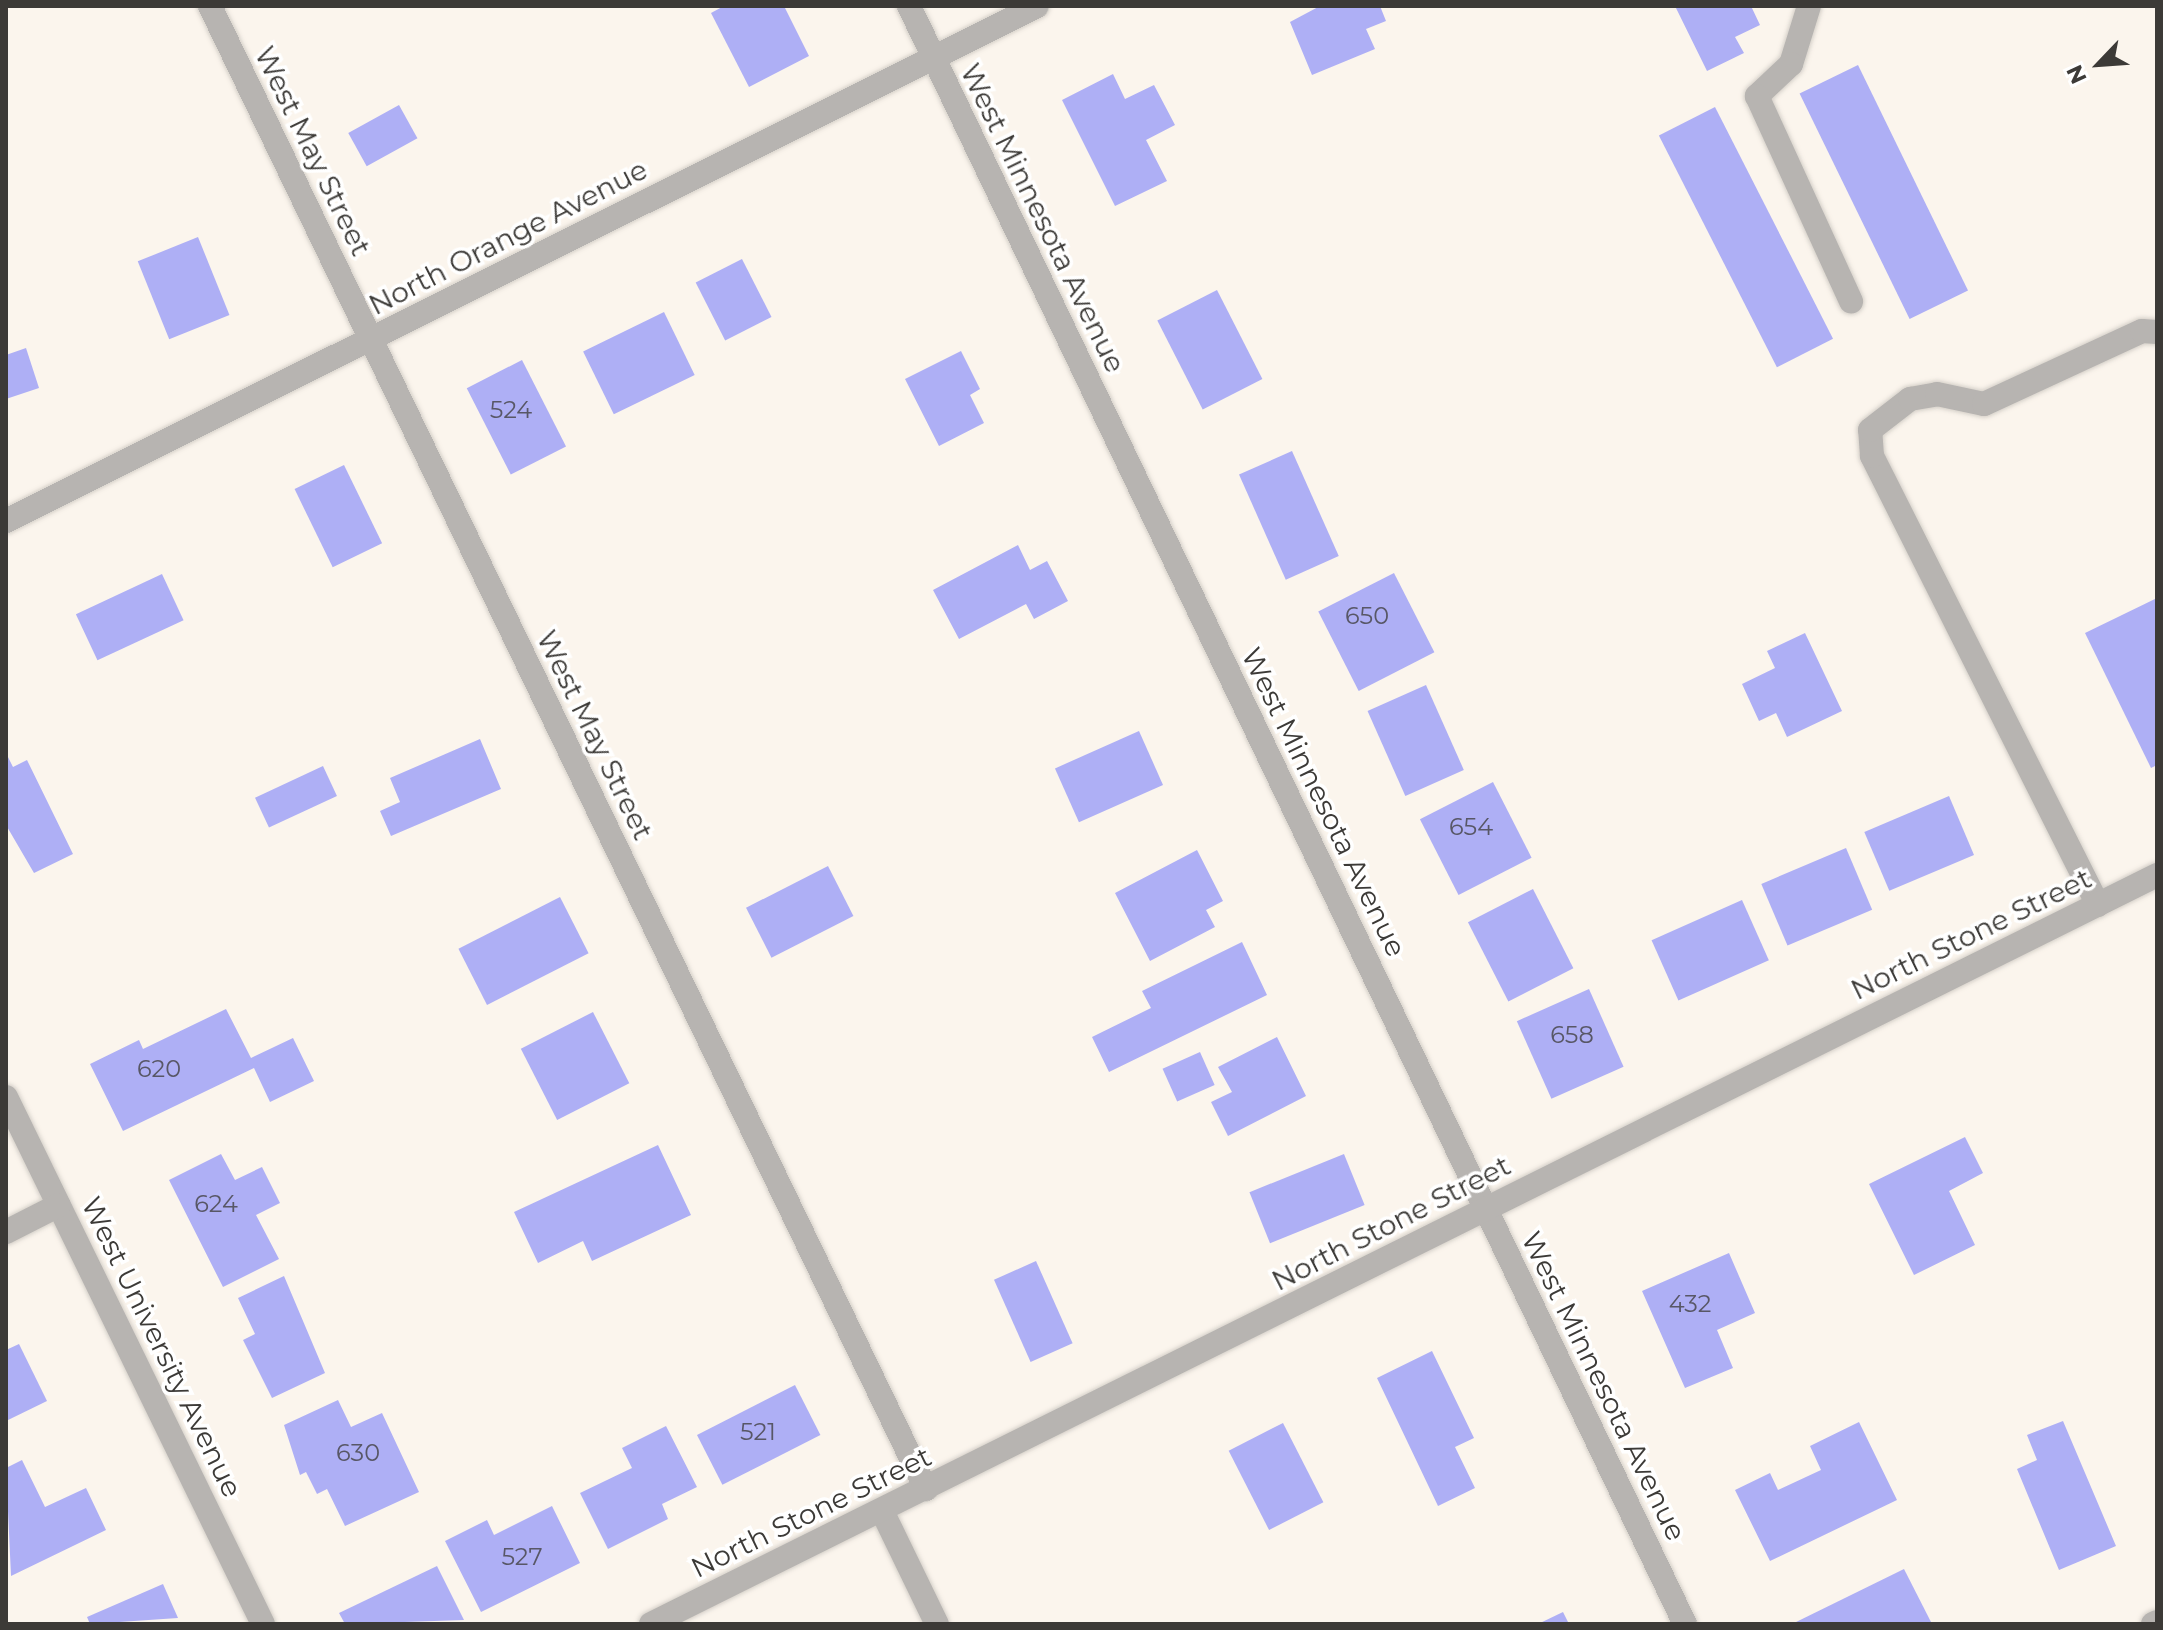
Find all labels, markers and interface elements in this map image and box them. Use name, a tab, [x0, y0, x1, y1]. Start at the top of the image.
north arrow	[2059, 24, 2139, 104]
street label: West May Street	[248, 41, 378, 261]
street label: West Minnesota Avenue	[953, 58, 1133, 378]
text: N	[2061, 61, 2093, 88]
street label: North Orange Avenue	[363, 152, 653, 322]
house number: 524	[490, 396, 532, 424]
house number: 650	[1345, 602, 1389, 630]
street label: West May Street	[530, 625, 660, 845]
street label: West Minnesota Avenue	[1234, 642, 1414, 962]
house number: 654	[1449, 813, 1493, 841]
street label: North Stone Street	[1845, 861, 2097, 1007]
house number: 658	[1550, 1021, 1594, 1049]
house number: 620	[137, 1055, 181, 1083]
street label: North Stone Street	[1266, 1148, 1516, 1298]
house number: 624	[194, 1190, 238, 1218]
street label: West University Avenue	[75, 1191, 249, 1503]
street label: West Minnesota Avenue	[1514, 1226, 1694, 1546]
house number: 432	[1669, 1290, 1711, 1318]
house number: 521	[740, 1418, 776, 1446]
house number: 630	[336, 1439, 380, 1467]
street label: North Stone Street	[685, 1439, 937, 1585]
house number: 527	[501, 1543, 543, 1571]

